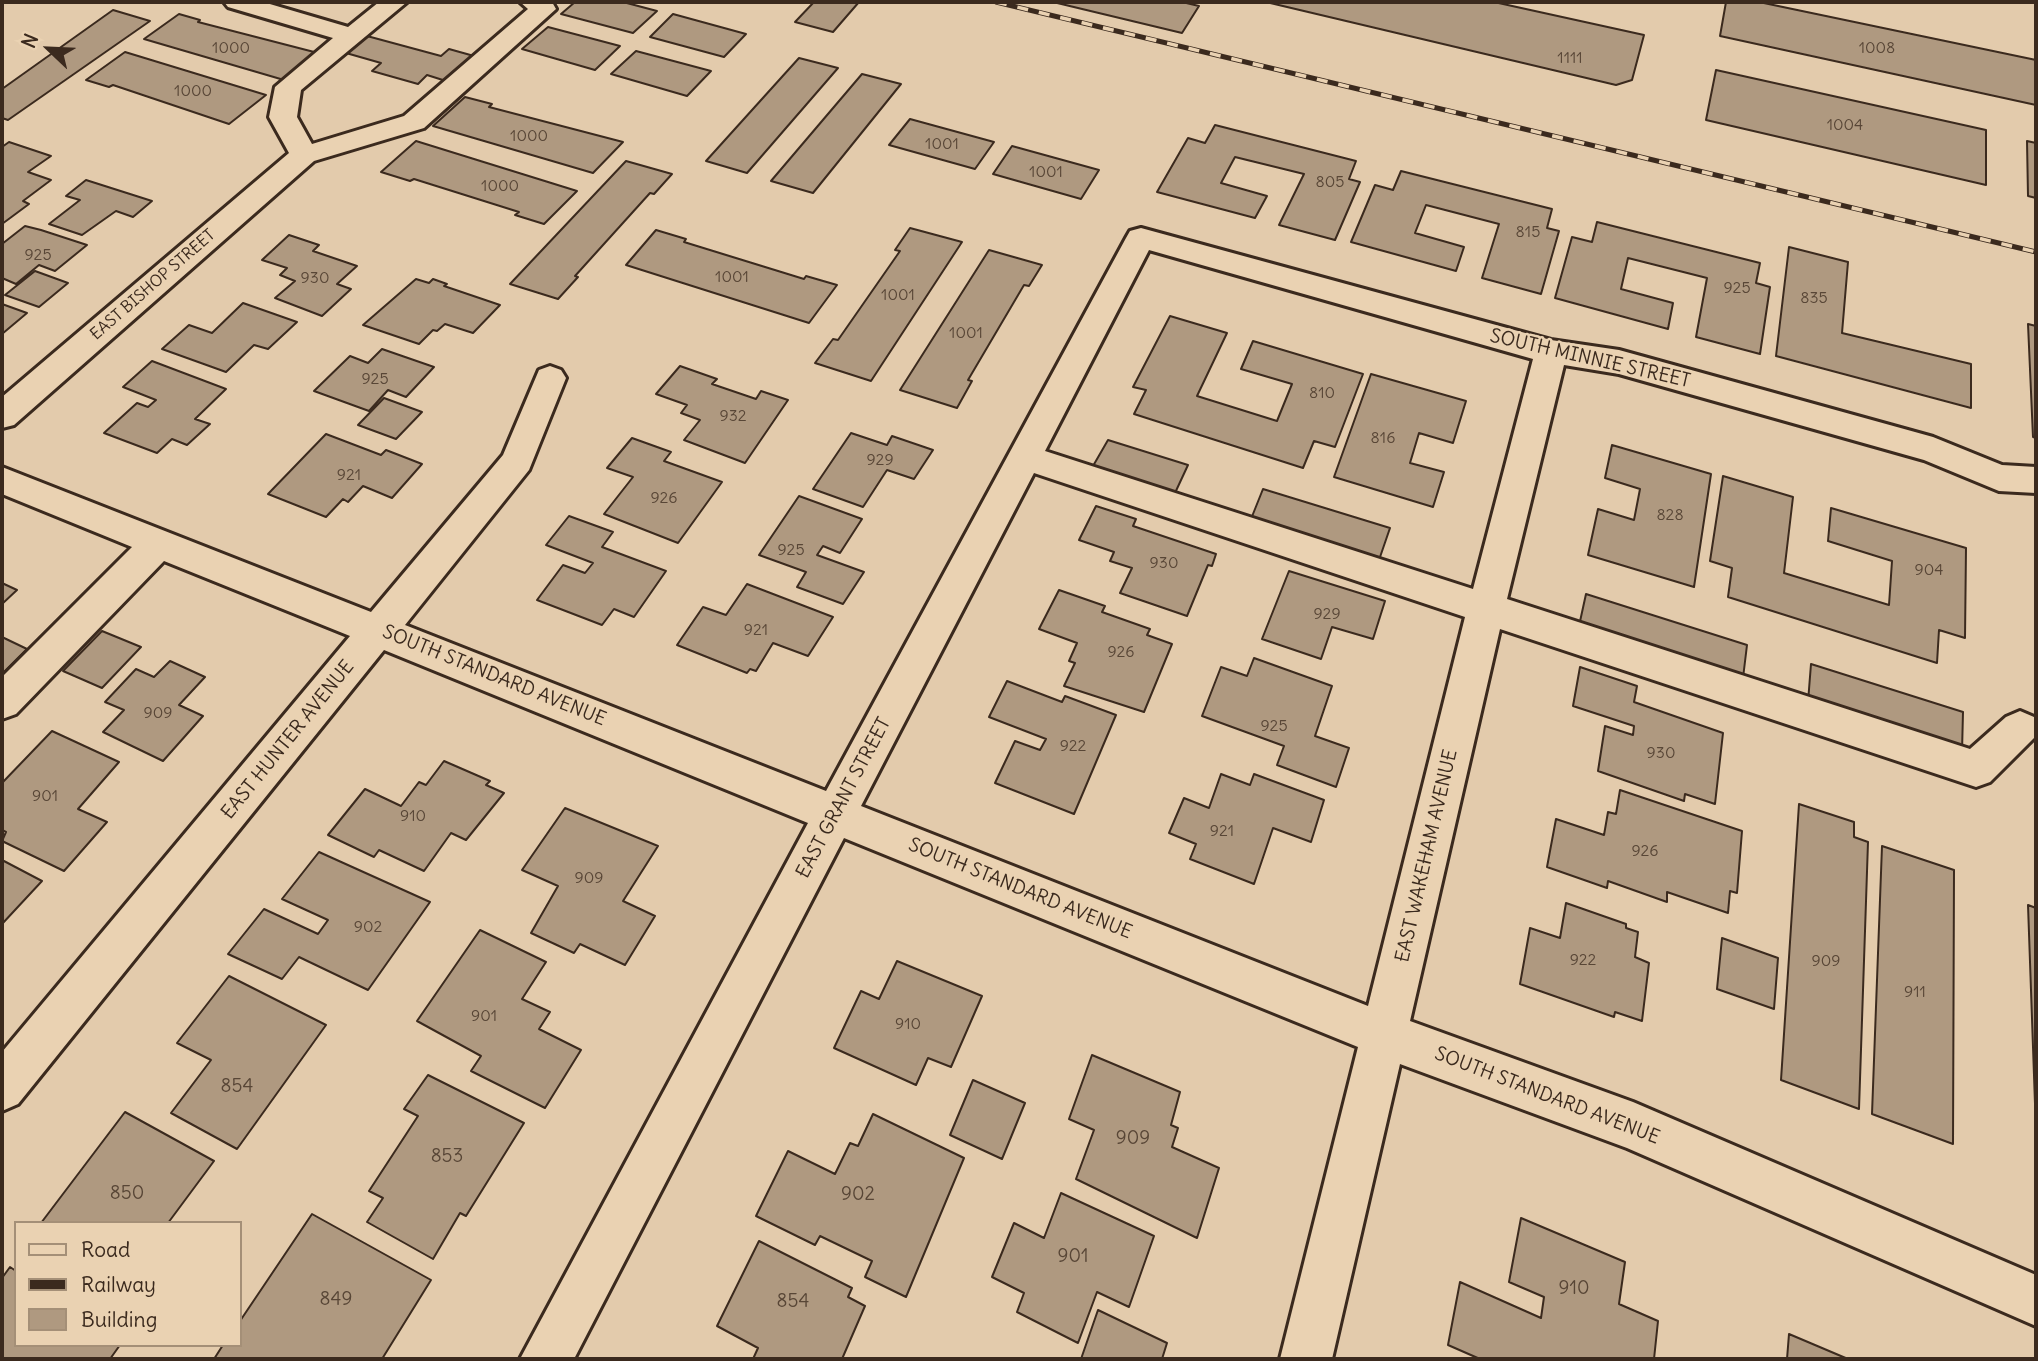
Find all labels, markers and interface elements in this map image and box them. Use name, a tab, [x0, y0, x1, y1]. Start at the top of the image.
north arrow	[14, 14, 84, 84]
text: N	[16, 30, 43, 52]
house number: 1000	[212, 38, 250, 58]
house number: 1008	[1859, 38, 1895, 58]
house number: 1111	[1557, 48, 1583, 68]
house number: 1000	[174, 81, 212, 101]
house number: 1004	[1827, 115, 1863, 135]
house number: 1000	[510, 126, 548, 146]
house number: 1001	[925, 134, 959, 154]
house number: 1001	[1029, 162, 1063, 182]
house number: 805	[1316, 172, 1344, 192]
house number: 1000	[481, 176, 519, 196]
house number: 815	[1516, 222, 1540, 242]
street label: EAST BISHOP STREET	[87, 226, 219, 344]
house number: 925	[24, 245, 52, 265]
house number: 1001	[715, 267, 749, 287]
house number: 930	[301, 268, 329, 288]
house number: 925	[1723, 278, 1751, 298]
house number: 1001	[881, 285, 915, 305]
house number: 835	[1800, 288, 1828, 308]
house number: 1001	[949, 323, 983, 343]
street label: SOUTH MINNIE STREET	[1488, 325, 1692, 393]
house number: 925	[361, 369, 389, 389]
house number: 810	[1309, 383, 1335, 403]
house number: 932	[719, 406, 747, 426]
house number: 816	[1371, 428, 1395, 448]
house number: 929	[866, 450, 894, 470]
house number: 921	[337, 465, 361, 485]
house number: 926	[650, 488, 678, 508]
house number: 828	[1656, 505, 1684, 525]
house number: 925	[777, 540, 805, 560]
house number: 930	[1150, 553, 1178, 573]
house number: 904	[1915, 560, 1943, 580]
house number: 929	[1313, 604, 1341, 624]
house number: 921	[744, 620, 768, 640]
street label: SOUTH STANDARD AVENUE	[379, 621, 609, 731]
house number: 926	[1107, 642, 1135, 662]
street label: EAST HUNTER AVENUE	[217, 656, 359, 824]
house number: 909	[144, 703, 172, 723]
street label: EAST GRANT STREET	[792, 714, 896, 882]
house number: 925	[1260, 716, 1288, 736]
house number: 922	[1060, 736, 1086, 756]
house number: 930	[1647, 743, 1675, 763]
street label: EAST WAKEHAM AVENUE	[1391, 747, 1463, 965]
house number: 901	[32, 786, 58, 806]
house number: 910	[400, 806, 426, 826]
house number: 921	[1210, 821, 1234, 841]
street label: SOUTH STANDARD AVENUE	[905, 834, 1135, 944]
house number: 926	[1631, 841, 1659, 861]
house number: 909	[575, 868, 603, 888]
house number: 902	[354, 917, 382, 937]
house number: 922	[1570, 950, 1596, 970]
house number: 909	[1812, 951, 1840, 971]
house number: 911	[1904, 982, 1926, 1002]
house number: 901	[471, 1006, 497, 1026]
house number: 910	[895, 1014, 921, 1034]
street label: SOUTH STANDARD AVENUE	[1431, 1043, 1663, 1149]
house number: 854	[221, 1076, 253, 1098]
house number: 909	[1116, 1128, 1150, 1150]
house number: 853	[431, 1146, 463, 1168]
house number: 850	[110, 1183, 144, 1205]
house number: 902	[841, 1184, 875, 1206]
legend	[14, 1221, 242, 1347]
text: Road	[81, 1236, 130, 1263]
house number: 901	[1058, 1246, 1088, 1268]
text: Railway	[81, 1271, 156, 1298]
house number: 910	[1559, 1278, 1589, 1300]
house number: 849	[320, 1289, 352, 1311]
house number: 854	[777, 1291, 809, 1313]
text: Building	[81, 1306, 157, 1333]

